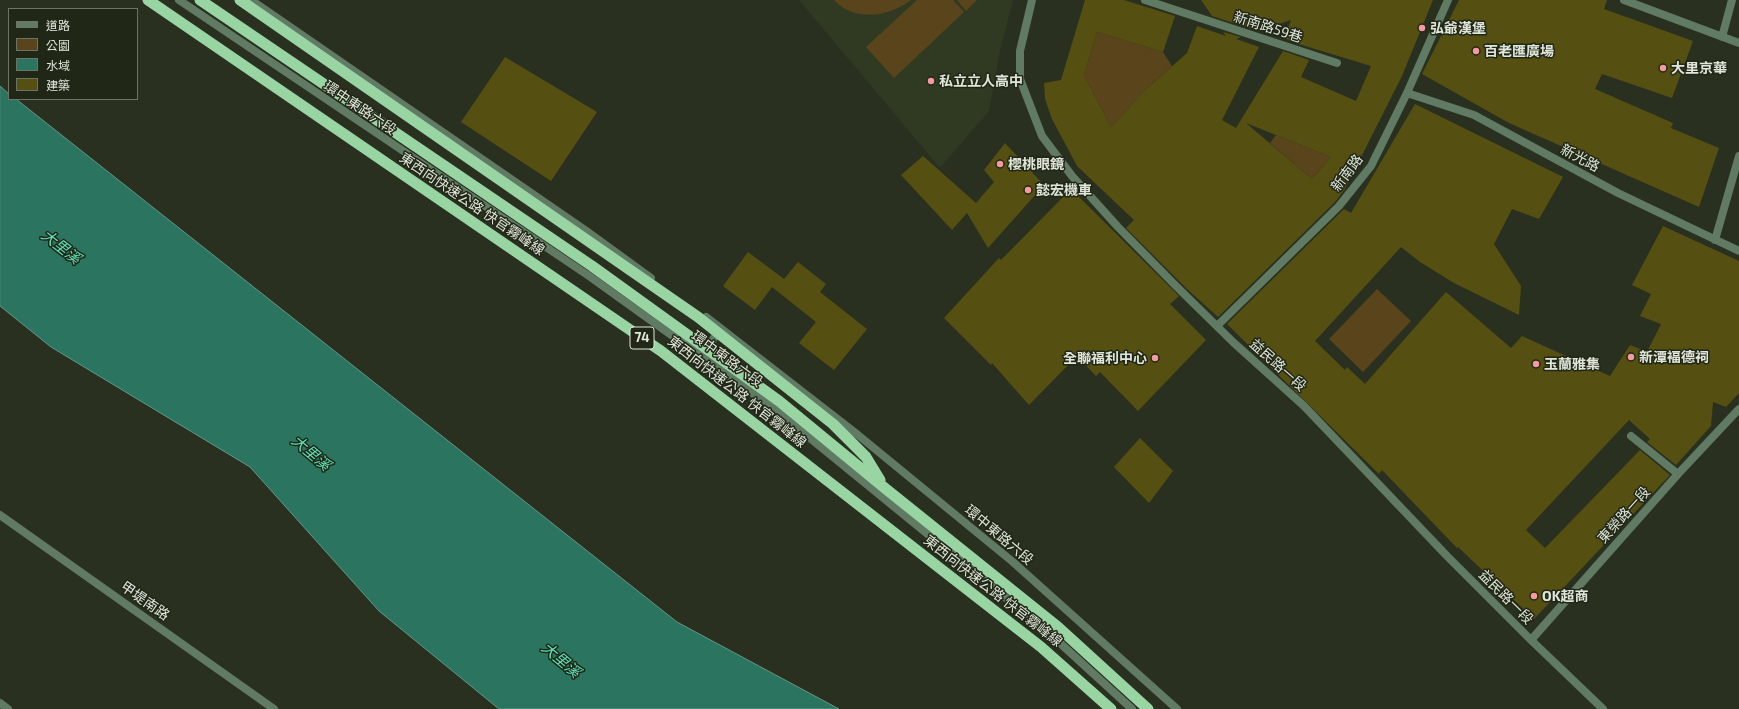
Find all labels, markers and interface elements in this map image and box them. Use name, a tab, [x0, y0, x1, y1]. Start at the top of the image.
legend	[8, 8, 138, 100]
street label: 新南路59巷	[1231, 8, 1305, 46]
text: 道路	[46, 18, 70, 32]
place label: 弘爺漢堡	[1430, 20, 1486, 36]
marker: 弘爺漢堡	[1417, 23, 1427, 33]
text: 公園	[46, 38, 70, 52]
place label: 百老匯廣場	[1484, 43, 1554, 59]
marker: 百老匯廣場	[1471, 46, 1481, 56]
text: 水域	[46, 58, 70, 72]
place label: 大里京華	[1671, 60, 1727, 76]
marker: 大里京華	[1658, 63, 1668, 73]
place label: 私立立人高中	[939, 73, 1023, 89]
marker: 私立立人高中	[926, 76, 936, 86]
text: 建築	[46, 78, 70, 92]
street label: 環中東路六段	[320, 78, 400, 138]
street label: 新光路	[1558, 141, 1602, 175]
street label: 東西向快速公路 快官霧峰線	[396, 149, 548, 259]
street label: 新南路	[1328, 151, 1366, 195]
place label: 櫻桃眼鏡	[1008, 156, 1064, 172]
marker: 櫻桃眼鏡	[995, 159, 1005, 169]
place label: 懿宏機車	[1036, 182, 1092, 198]
marker: 懿宏機車	[1023, 185, 1033, 195]
water label: 大里溪	[38, 226, 84, 268]
road number: 74	[630, 327, 654, 349]
street label: 環中東路六段	[688, 328, 766, 390]
street label: 東西向快速公路 快官霧峰線	[664, 333, 810, 451]
street label: 益民路一段	[1246, 335, 1310, 395]
place label: 新潭褔德祠	[1639, 349, 1709, 365]
place label: 全聯福利中心	[1063, 350, 1147, 366]
marker: 新潭褔德祠	[1626, 352, 1636, 362]
marker: 全聯福利中心	[1150, 353, 1160, 363]
place label: 玉蘭雅集	[1544, 356, 1600, 372]
marker: 玉蘭雅集	[1531, 359, 1541, 369]
water label: 大里溪	[288, 432, 334, 474]
street label: 東榮路一段	[1594, 483, 1654, 547]
street label: 環中東路六段	[961, 502, 1037, 568]
street label: 東西向快速公路 快官霧峰線	[920, 532, 1066, 650]
street label: 益民路一段	[1475, 566, 1537, 628]
street label: 甲堤南路	[117, 578, 173, 624]
place label: OK超商	[1542, 588, 1589, 604]
marker: OK超商	[1529, 591, 1539, 601]
water label: 大里溪	[538, 639, 584, 681]

